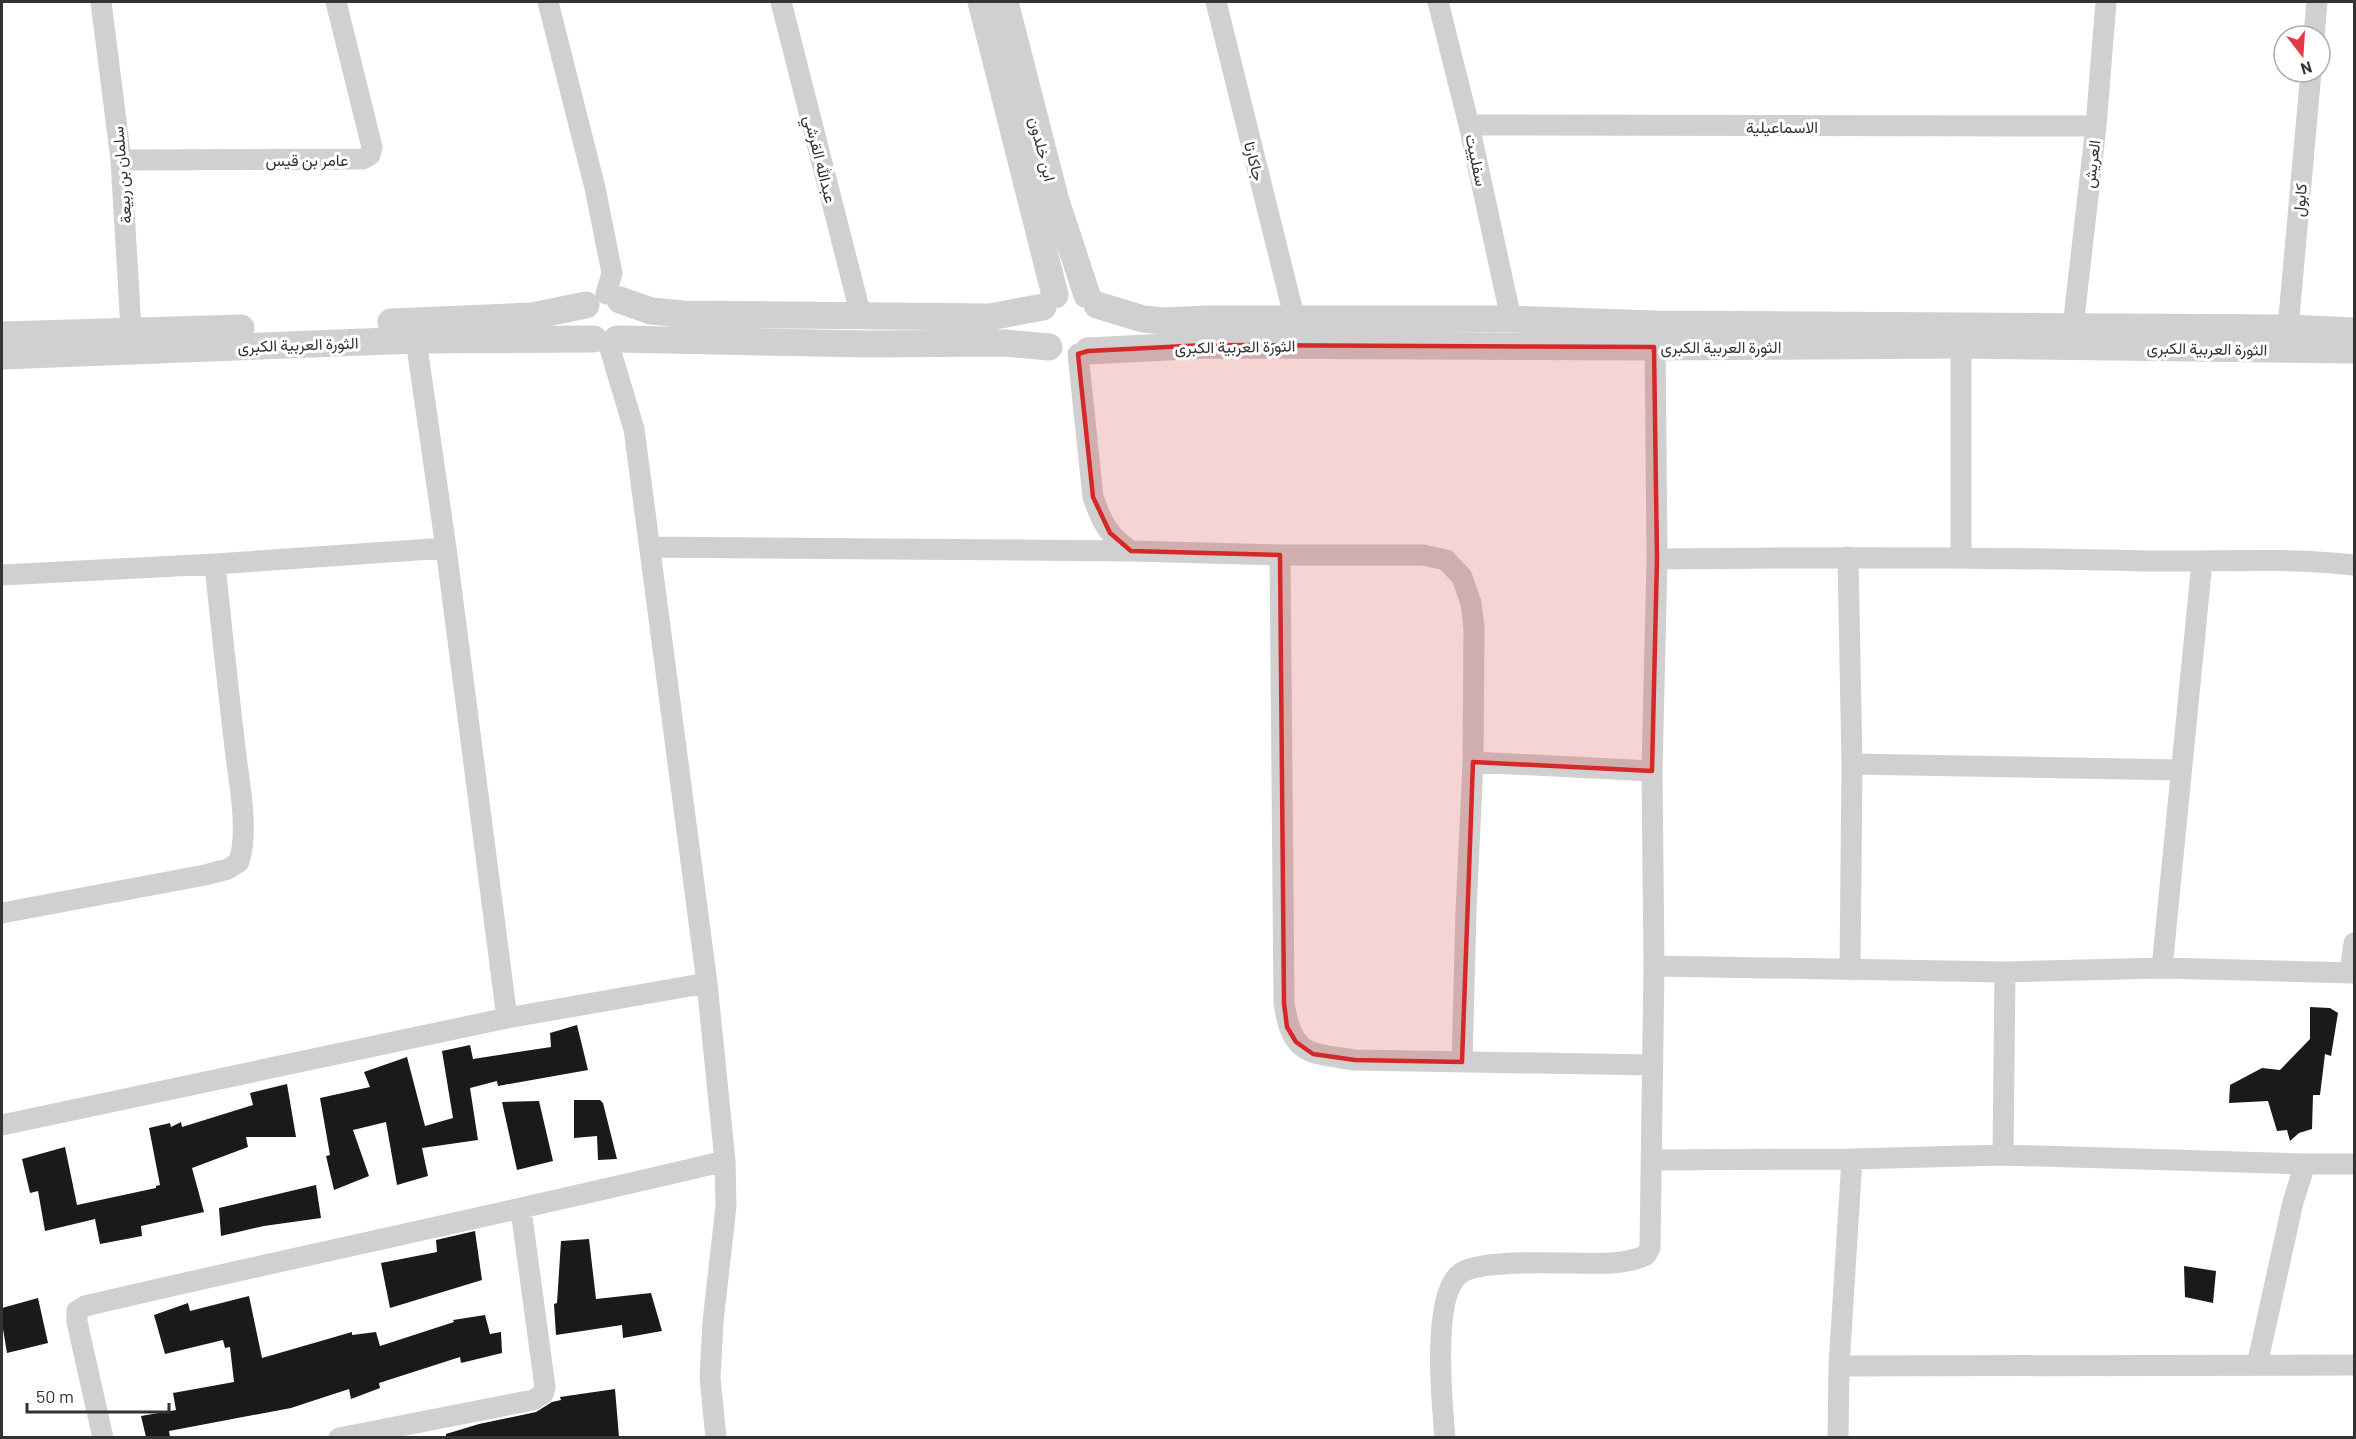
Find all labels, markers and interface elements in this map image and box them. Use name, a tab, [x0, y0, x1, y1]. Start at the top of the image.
north arrow	[2272, 24, 2332, 84]
text: N	[2299, 58, 2314, 79]
street label: عبدالله القرشي	[796, 113, 841, 206]
street label: ابن خلدون	[1024, 115, 1060, 184]
street label: الاسماعيلية	[1746, 117, 1818, 137]
street label: سلمان بن ربيعة	[107, 125, 137, 224]
street label: سفلييت	[1461, 132, 1492, 188]
street label: جاكارتا	[1239, 139, 1269, 183]
street label: العريش	[2079, 139, 2105, 189]
street label: عامر بن قيس	[266, 150, 348, 171]
street label: كابول	[2288, 183, 2312, 218]
street label: الثورة العربية الكبرى	[237, 332, 359, 358]
street label: الثورة العربية الكبرى	[1174, 335, 1296, 359]
street label: الثورة العربية الكبرى	[1661, 337, 1781, 358]
street label: الثورة العربية الكبرى	[2146, 337, 2268, 361]
scale bar	[27, 1376, 170, 1414]
text: 50 m	[36, 1385, 74, 1407]

